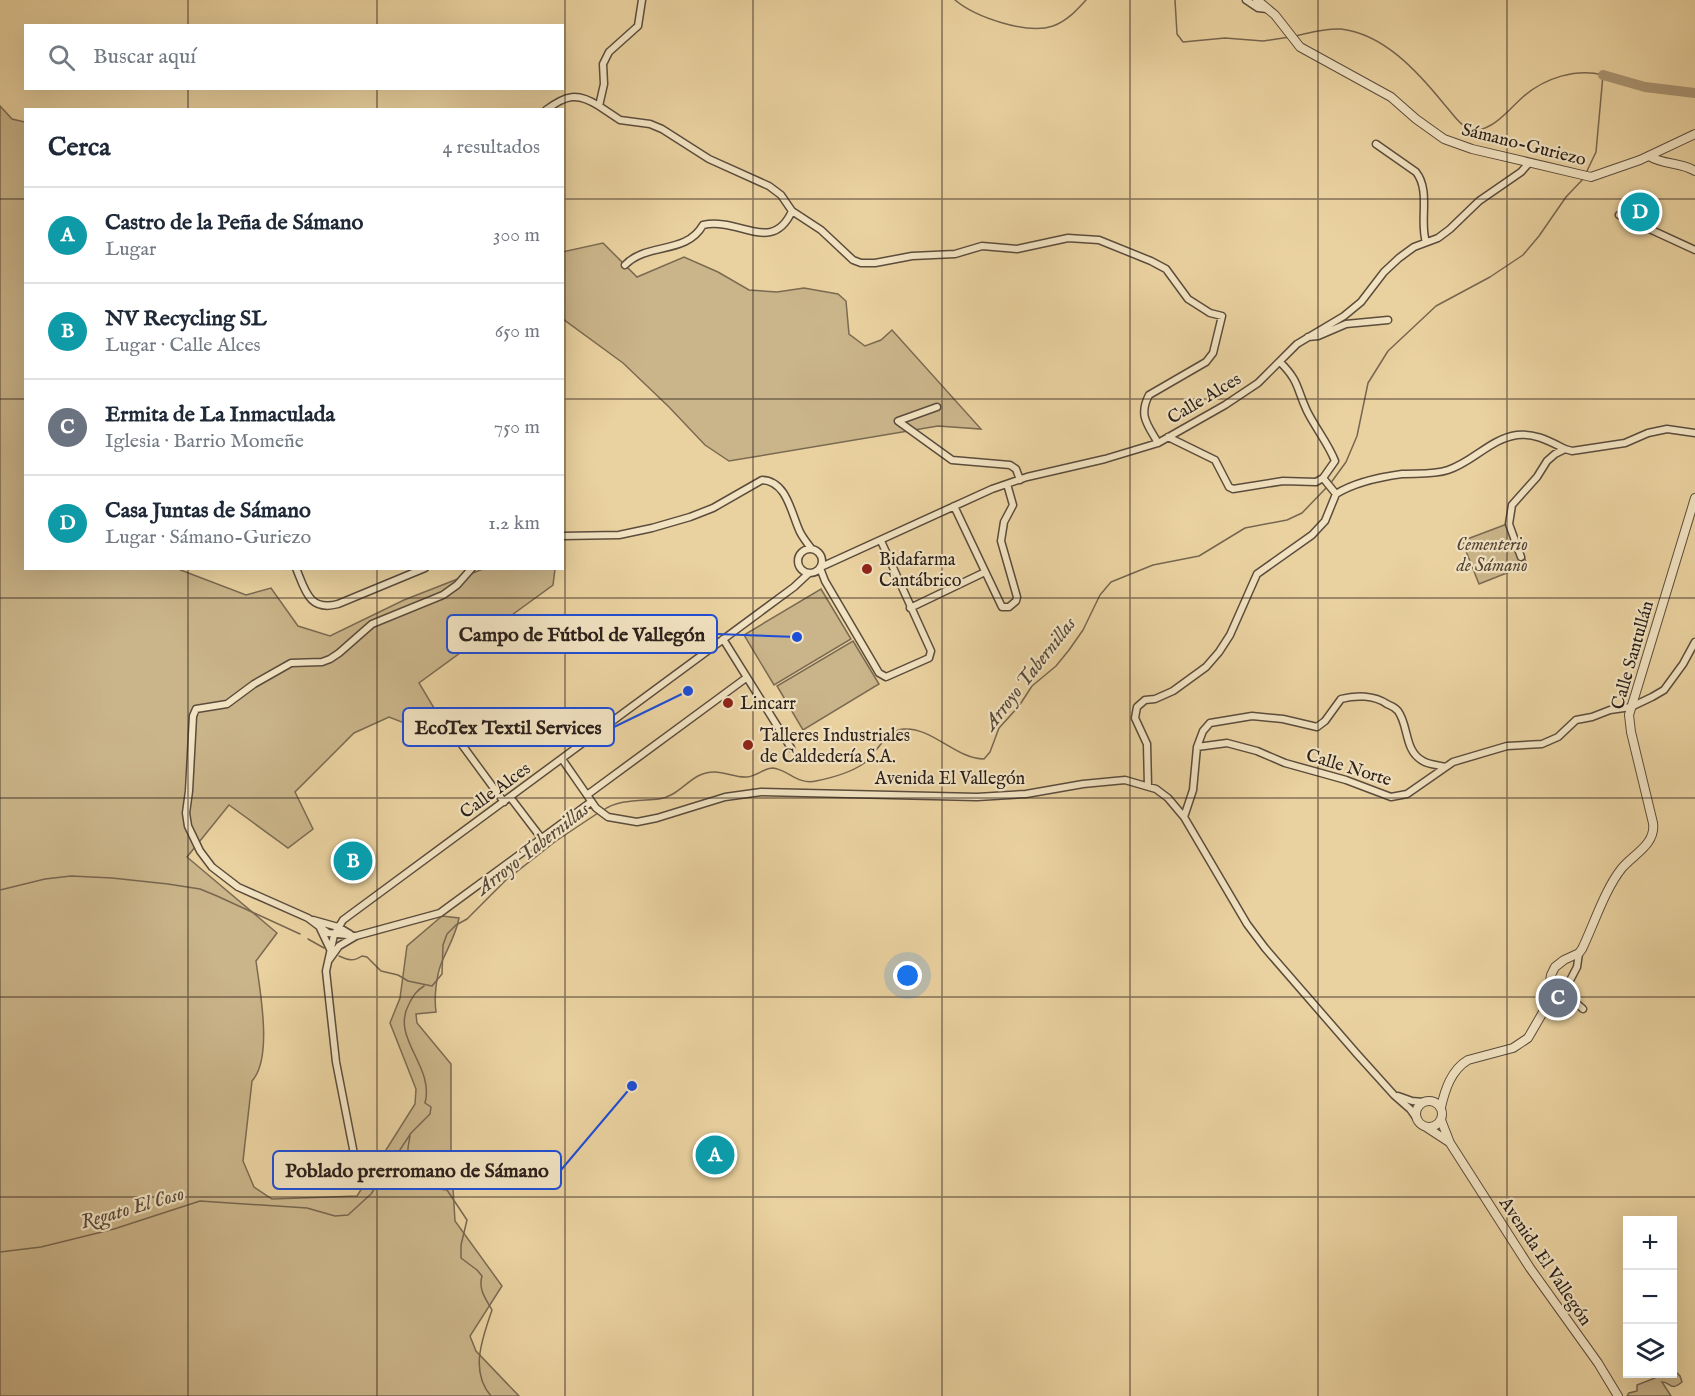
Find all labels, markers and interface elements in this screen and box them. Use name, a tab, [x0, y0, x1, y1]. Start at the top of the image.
search box	[24, 24, 564, 90]
icon: search	[45, 41, 78, 74]
text: Buscar aquí	[93, 43, 196, 71]
street label: Sámano-Guriezo	[1459, 119, 1589, 172]
text: Cerca	[48, 131, 110, 164]
text: 4 resultados	[442, 135, 540, 160]
pin: D	[1620, 190, 1660, 234]
text: Castro de la Peña de Sámano	[105, 209, 363, 237]
text: A	[61, 223, 74, 248]
text: 300 m	[493, 223, 540, 248]
text: Lugar	[105, 237, 156, 262]
text: NV Recycling SL	[105, 305, 267, 333]
text: B	[61, 319, 74, 344]
text: 650 m	[495, 319, 540, 344]
text: Lugar · Calle Alces	[105, 333, 261, 358]
street label: Calle Alces	[1164, 368, 1246, 430]
text: Ermita de La Inmaculada	[105, 401, 335, 429]
text: C	[60, 415, 75, 440]
text: 750 m	[494, 415, 540, 440]
text: Iglesia · Barrio Momeñe	[105, 429, 304, 454]
text: Casa Juntas de Sámano	[105, 497, 311, 525]
text: D	[59, 511, 76, 536]
text: 1.2 km	[488, 511, 540, 536]
text: Lugar · Sámano-Guriezo	[105, 525, 311, 550]
park label: Cementerio de Sámano	[1456, 534, 1528, 578]
place label: Bidafarma Cantábrico	[879, 549, 962, 593]
marker: Bidafarma Cantábrico	[860, 562, 874, 576]
street label: Calle Santullán	[1607, 598, 1660, 712]
water label: Arroyo Tabernillas	[977, 612, 1082, 737]
callout: Campo de Fútbol de Vallegón	[447, 615, 717, 653]
text: Campo de Fútbol de Vallegón	[459, 623, 706, 648]
place label: Lincarr	[740, 693, 796, 716]
marker: Lincarr	[721, 696, 735, 710]
callout: EcoTex Textil Services	[403, 708, 614, 746]
text: EcoTex Textil Services	[414, 716, 602, 741]
place label: Talleres Industriales de Caldedería S.A.	[760, 725, 910, 769]
marker: Talleres Industriales de Caldedería S.A.	[741, 738, 755, 752]
street label: Calle Norte	[1303, 745, 1394, 792]
street label: Calle Alces	[456, 758, 536, 825]
street label: Avenida El Vallegón	[874, 768, 1026, 791]
water label: Arroyo Tabernillas	[470, 797, 595, 902]
pin: B	[334, 838, 372, 884]
your location	[893, 961, 922, 990]
pin: C	[1538, 976, 1578, 1020]
pin: A	[696, 1132, 734, 1178]
callout: Poblado prerromano de Sámano	[273, 1151, 561, 1189]
text: Poblado prerromano de Sámano	[285, 1159, 549, 1184]
water label: Regato El Coso	[78, 1182, 187, 1236]
street label: Avenida El Vallegón	[1493, 1192, 1597, 1331]
map controls	[1623, 1216, 1677, 1378]
button: +	[1623, 1216, 1677, 1270]
button: −	[1623, 1270, 1677, 1324]
button: layers	[1623, 1324, 1677, 1378]

